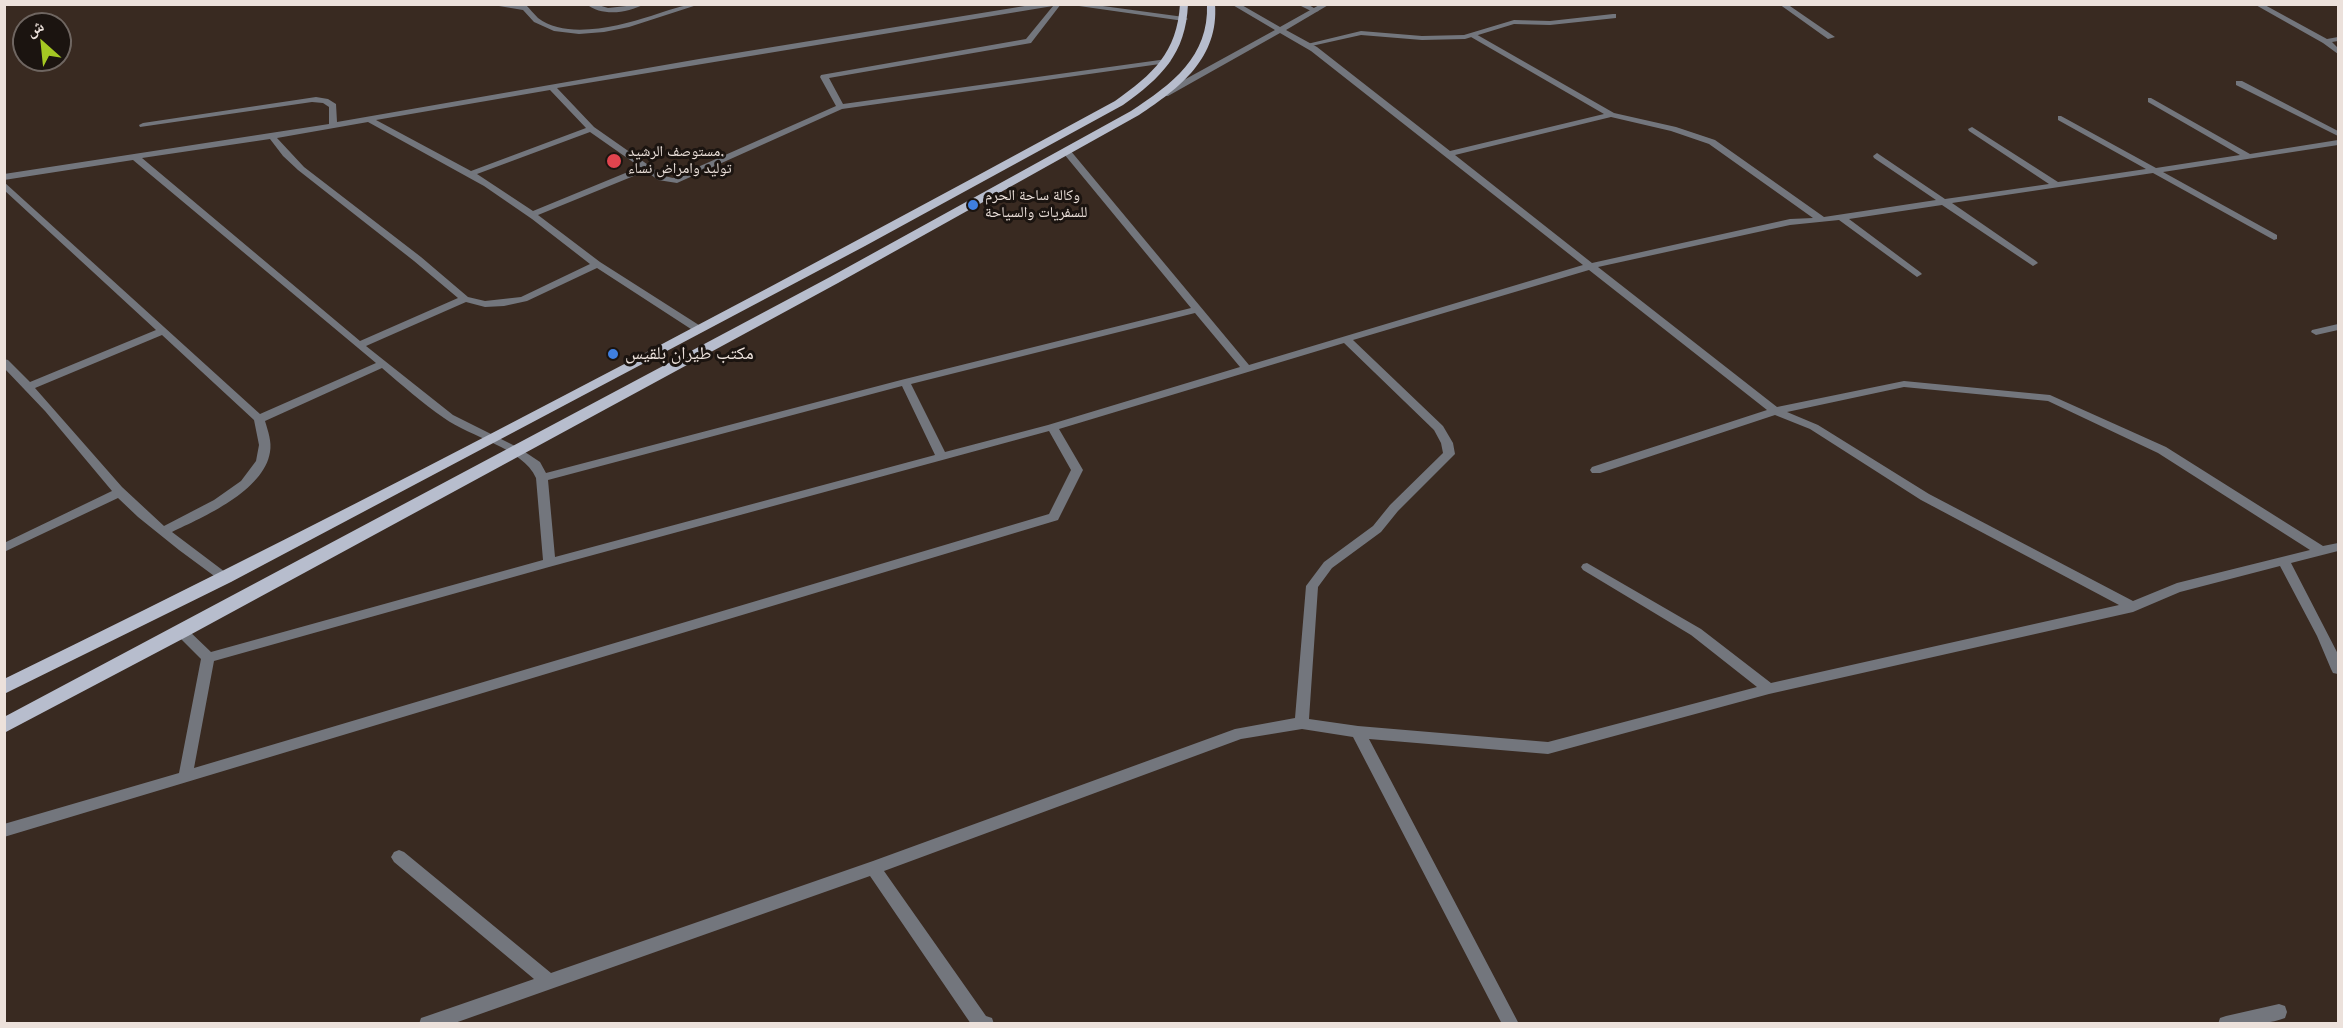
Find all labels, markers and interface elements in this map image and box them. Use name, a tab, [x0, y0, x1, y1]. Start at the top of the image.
north arrow	[12, 12, 72, 72]
text: ش	[22, 14, 47, 41]
place label: مستوصف الرشيد. توليد وامراض نساء	[628, 143, 732, 178]
marker: مستوصف الرشيد. توليد وامراض نساء	[605, 152, 623, 170]
place label: وكالة ساحة الحرم للسفريات والسياحة	[985, 187, 1087, 222]
marker: وكالة ساحة الحرم للسفريات والسياحة	[966, 198, 980, 212]
place label: مكتب طيران بلقيس	[625, 343, 754, 365]
marker: مكتب طيران بلقيس	[606, 347, 620, 361]

